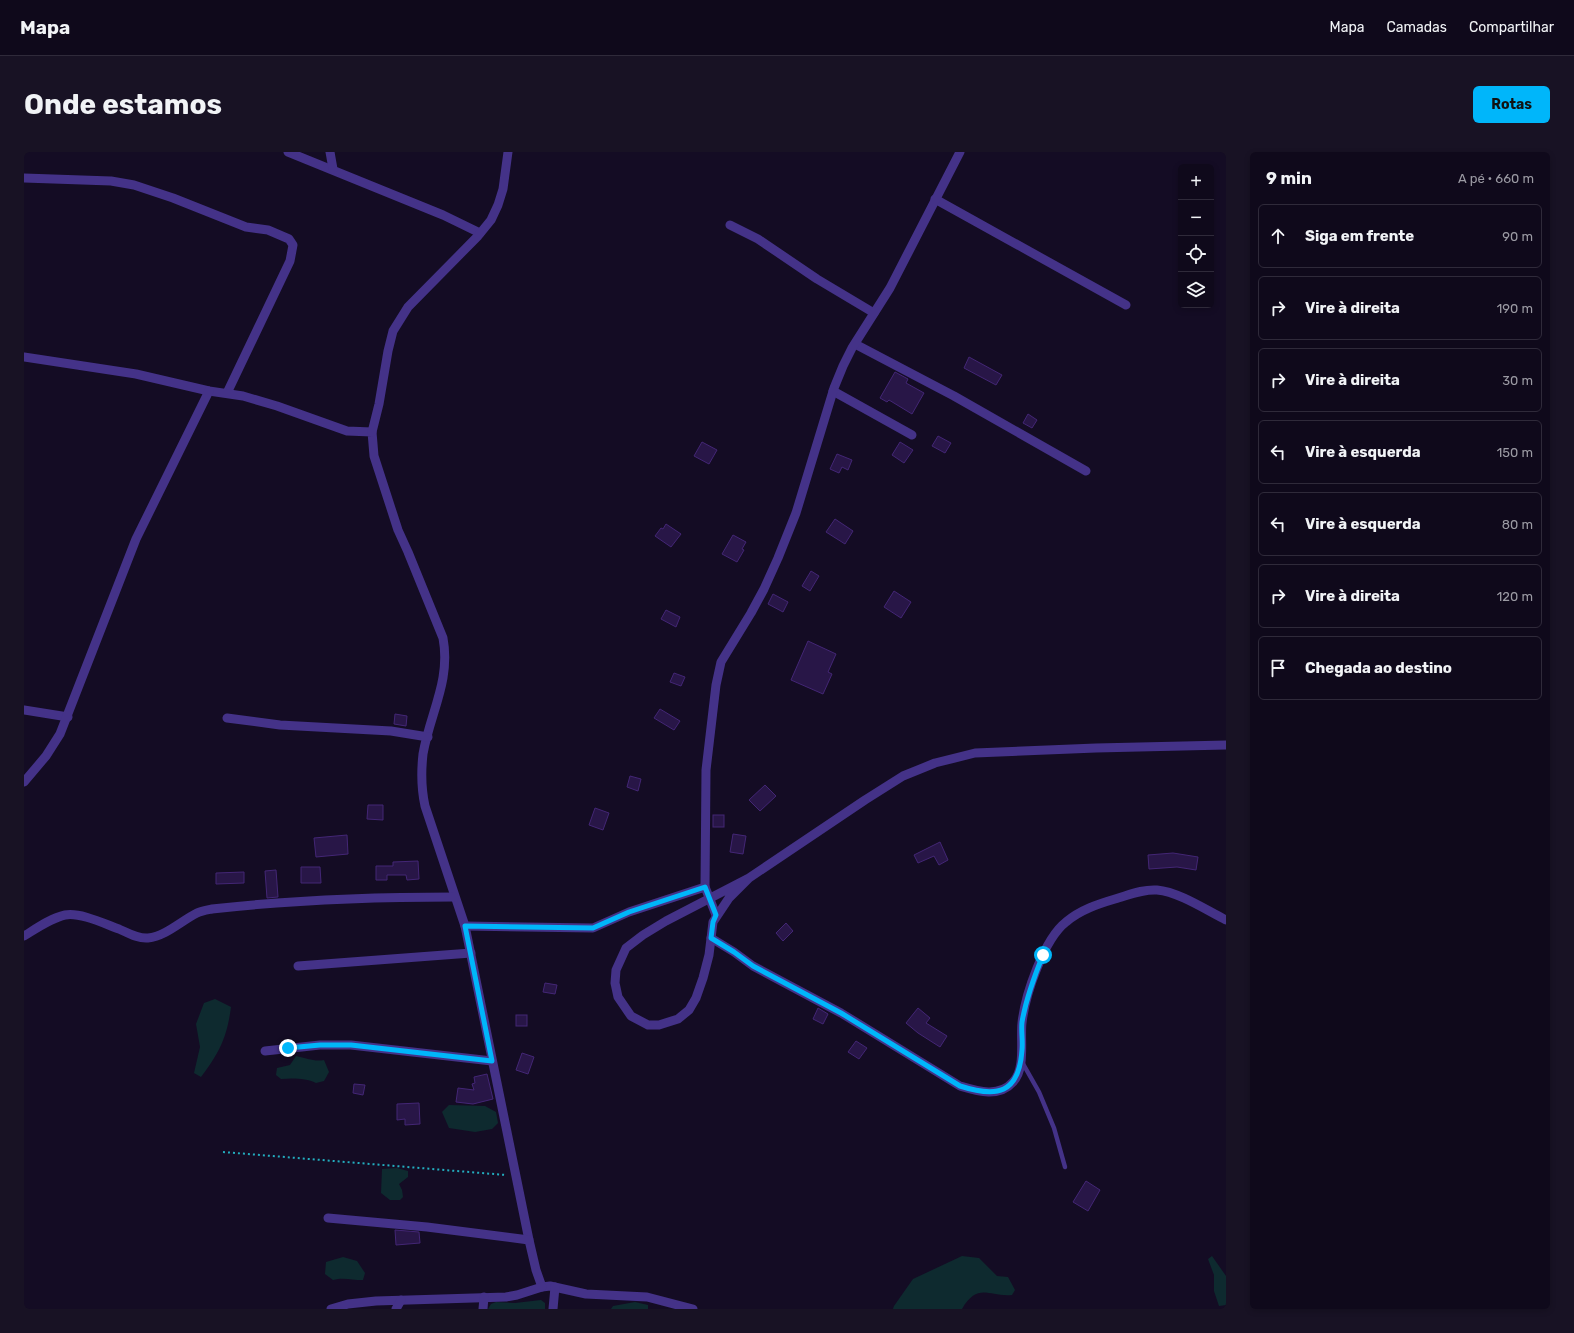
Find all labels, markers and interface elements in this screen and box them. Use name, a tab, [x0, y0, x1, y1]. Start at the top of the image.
text: Mapa	[20, 16, 70, 39]
text: Mapa	[1330, 19, 1365, 36]
text: Camadas	[1387, 19, 1447, 36]
text: Compartilhar	[1469, 19, 1554, 36]
button: Rotas	[1473, 86, 1550, 123]
text: Onde estamos	[24, 88, 222, 121]
map controls	[1178, 164, 1214, 308]
button: +	[1178, 164, 1214, 200]
text: 9 min	[1266, 168, 1312, 188]
text: A pé · 660 m	[1458, 171, 1534, 186]
button: −	[1178, 200, 1214, 236]
icon: ahead	[1267, 225, 1289, 247]
text: Siga em frente	[1305, 227, 1414, 245]
text: 90 m	[1502, 229, 1533, 244]
button: locate	[1178, 236, 1214, 272]
button: layers	[1178, 272, 1214, 308]
icon: right	[1267, 297, 1289, 319]
text: Vire à direita	[1305, 299, 1400, 317]
text: 190 m	[1497, 301, 1533, 316]
icon: right	[1267, 369, 1289, 391]
text: Vire à direita	[1305, 371, 1400, 389]
text: 30 m	[1502, 373, 1533, 388]
icon: left	[1267, 441, 1289, 463]
text: Vire à esquerda	[1305, 443, 1421, 461]
text: 150 m	[1497, 445, 1533, 460]
icon: left	[1267, 513, 1289, 535]
text: Vire à esquerda	[1305, 515, 1421, 533]
text: 80 m	[1502, 517, 1533, 532]
icon: right	[1267, 585, 1289, 607]
text: Vire à direita	[1305, 587, 1400, 605]
text: 120 m	[1497, 589, 1533, 604]
icon: arrive	[1267, 657, 1289, 679]
text: Chegada ao destino	[1305, 659, 1452, 677]
route start	[1034, 946, 1052, 964]
route end	[279, 1039, 297, 1057]

